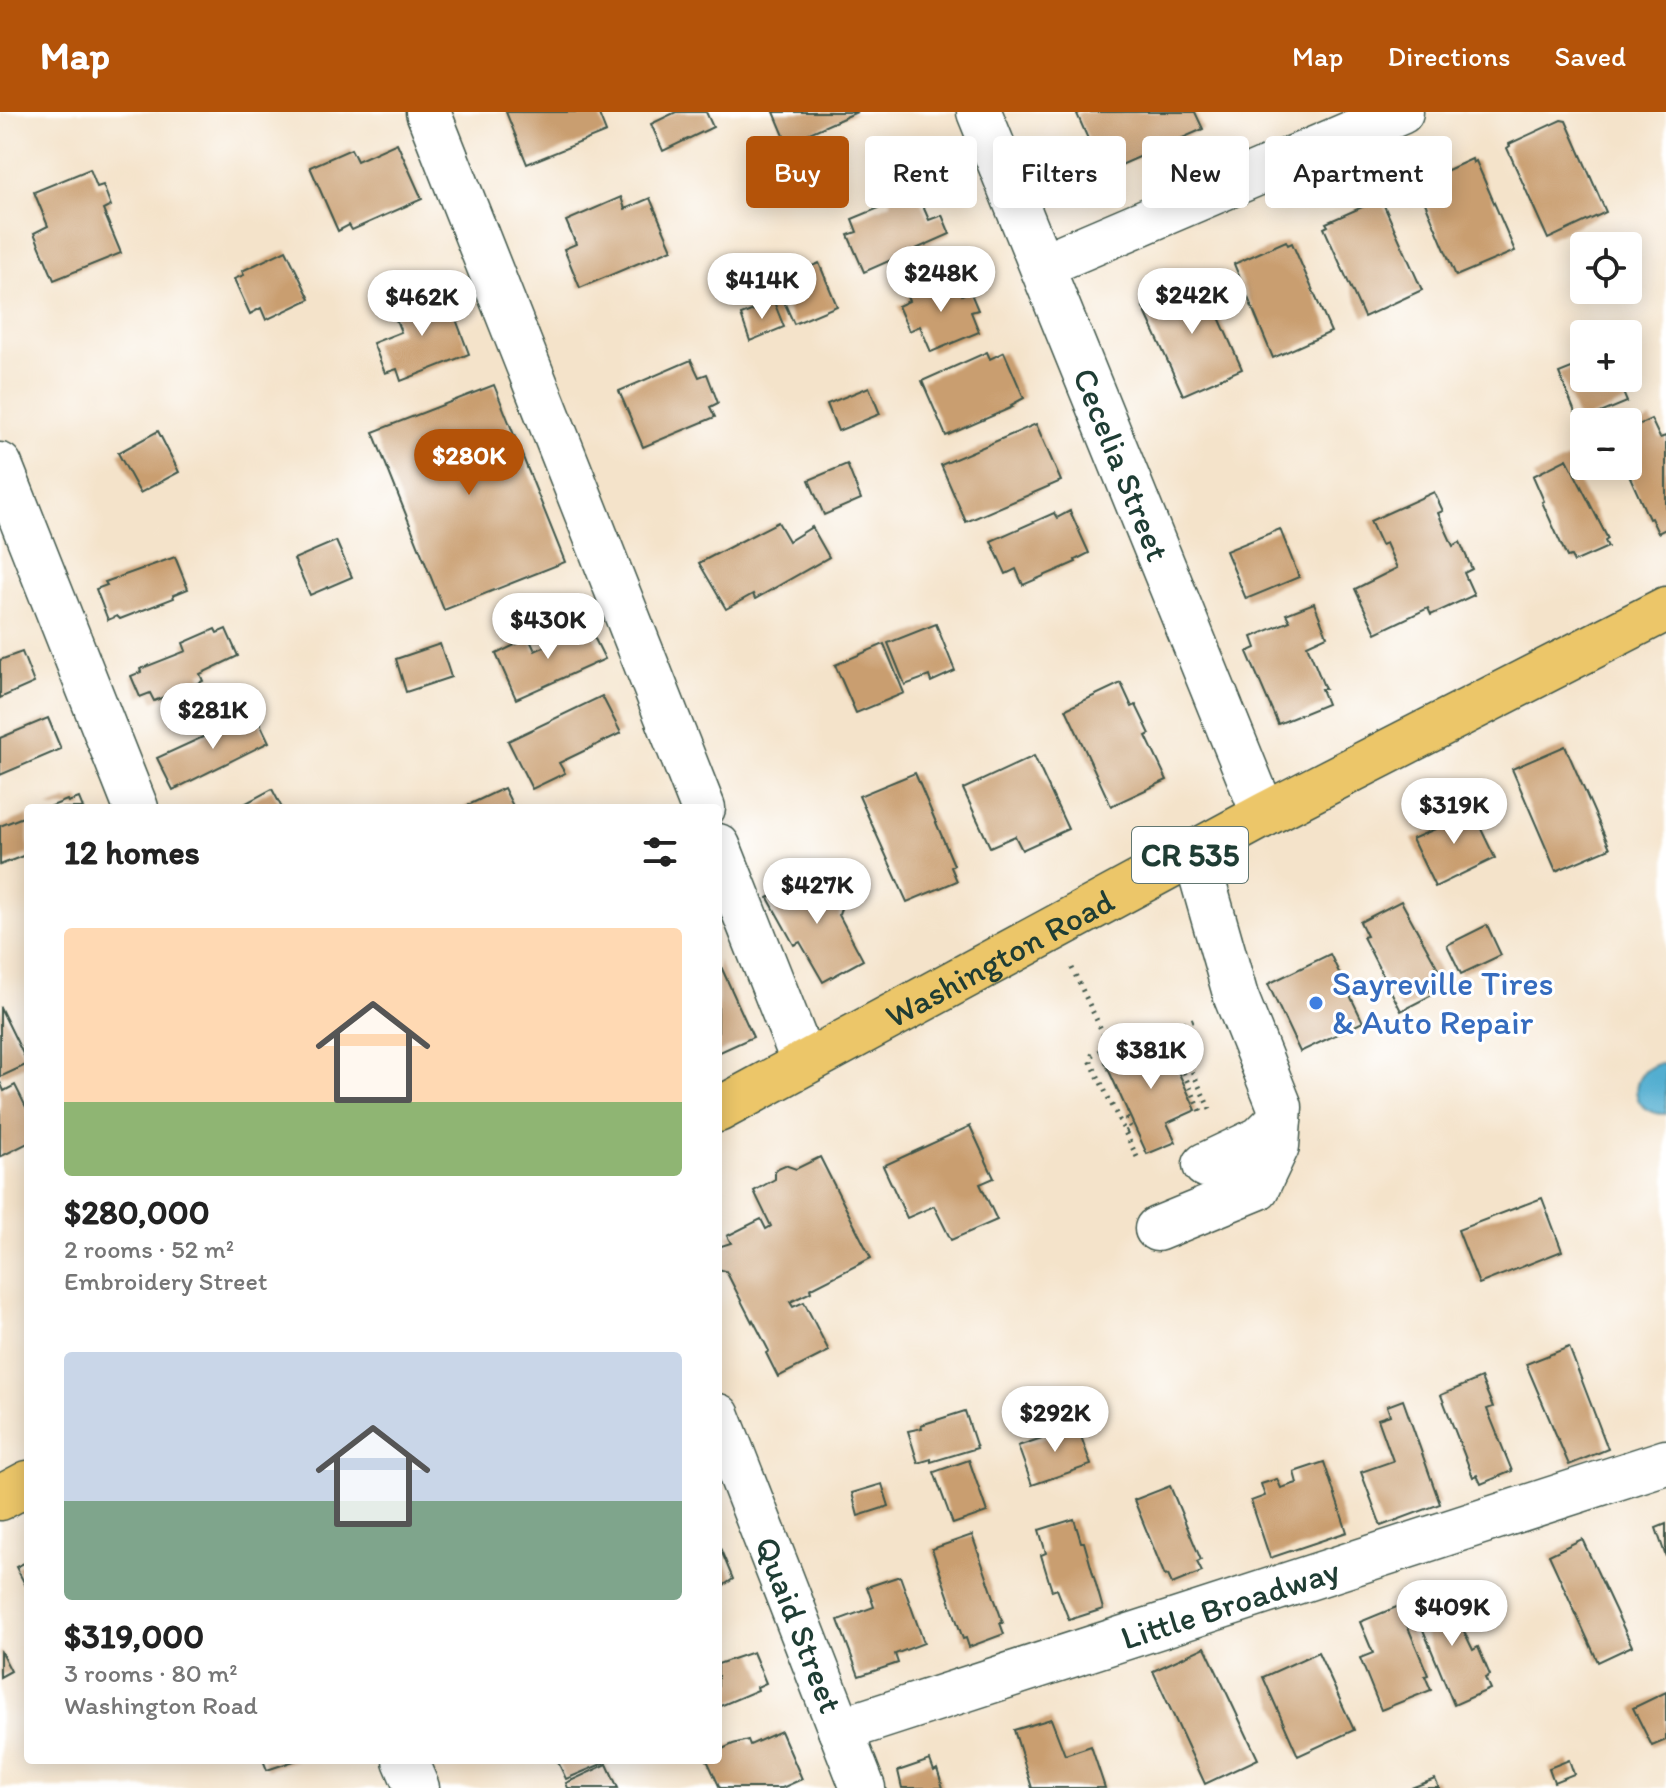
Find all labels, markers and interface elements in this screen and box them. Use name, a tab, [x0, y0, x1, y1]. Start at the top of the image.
text: Map	[40, 33, 110, 79]
text: Map	[1292, 39, 1343, 73]
text: Directions	[1387, 39, 1511, 73]
text: Saved	[1555, 39, 1626, 73]
chip: Buy	[746, 136, 849, 208]
chip: Rent	[865, 136, 977, 208]
chip: Filters	[993, 136, 1126, 208]
chip: New	[1142, 136, 1249, 208]
chip: Apartment	[1265, 136, 1452, 208]
map controls	[1570, 232, 1642, 480]
button: locate	[1570, 232, 1642, 304]
pin: $248K	[885, 246, 997, 314]
pin: $414K	[706, 253, 818, 321]
text: $248K	[904, 256, 978, 288]
text: $414K	[725, 263, 799, 295]
pin: $242K	[1136, 268, 1248, 336]
pin: $462K	[366, 270, 478, 338]
text: $242K	[1156, 278, 1228, 310]
text: $462K	[386, 280, 458, 312]
button: +	[1570, 320, 1642, 392]
street label: Cecelia Street	[1064, 362, 1179, 567]
button: −	[1570, 408, 1642, 480]
pin: $280K	[413, 429, 525, 497]
text: $280K	[432, 439, 506, 471]
pin: $430K	[492, 593, 604, 661]
text: $430K	[510, 603, 586, 635]
pin: $281K	[157, 683, 269, 751]
text: $281K	[178, 693, 248, 725]
pin: $319K	[1398, 778, 1510, 846]
text: $319K	[1419, 788, 1489, 820]
road number: CR 535	[1132, 827, 1248, 883]
icon: filters	[638, 830, 682, 874]
text: 12 homes	[64, 832, 200, 873]
pin: $427K	[761, 858, 873, 926]
text: $427K	[781, 868, 853, 900]
street label: Washington Road	[878, 879, 1121, 1036]
place label: Sayreville Tires & Auto Repair	[1332, 963, 1554, 1043]
icon: home	[301, 980, 445, 1124]
marker: Sayreville Tires & Auto Repair	[1307, 994, 1325, 1012]
pin: $381K	[1095, 1023, 1207, 1091]
text: $381K	[1116, 1033, 1186, 1065]
text: $280,000	[64, 1192, 210, 1233]
text: 2 rooms · 52 m²	[64, 1233, 234, 1265]
text: Embroidery Street	[64, 1265, 268, 1297]
pin: $292K	[999, 1386, 1111, 1454]
text: $292K	[1020, 1396, 1090, 1428]
icon: home	[301, 1404, 445, 1548]
street label: Quaid Street	[747, 1531, 852, 1719]
street label: Little Broadway	[1116, 1549, 1344, 1658]
pin: $409K	[1396, 1580, 1508, 1648]
text: $409K	[1414, 1590, 1490, 1622]
text: $319,000	[64, 1616, 204, 1657]
text: 3 rooms · 80 m²	[64, 1657, 238, 1689]
text: Washington Road	[64, 1689, 258, 1721]

